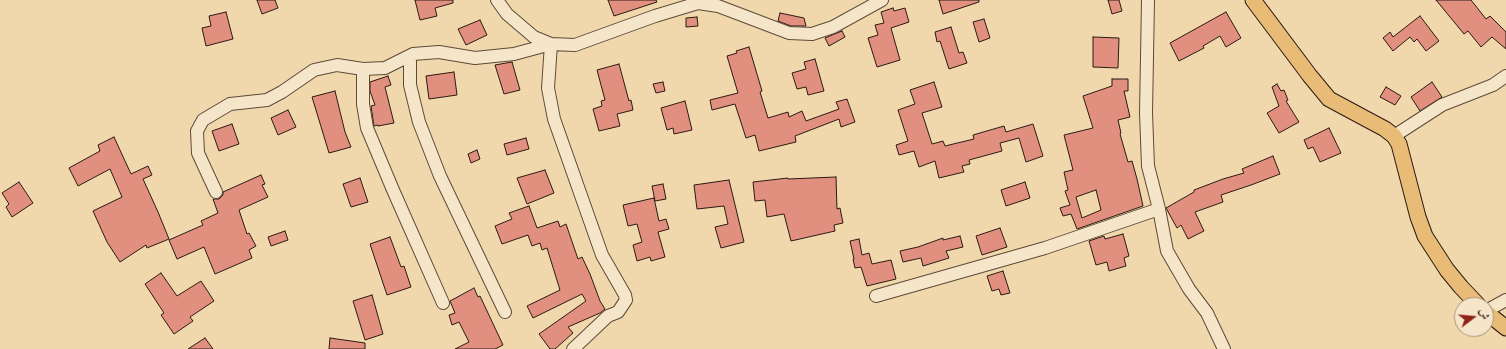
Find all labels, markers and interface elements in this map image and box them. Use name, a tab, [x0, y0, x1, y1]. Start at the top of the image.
north arrow	[1454, 297, 1494, 337]
text: ش	[1476, 307, 1493, 321]

